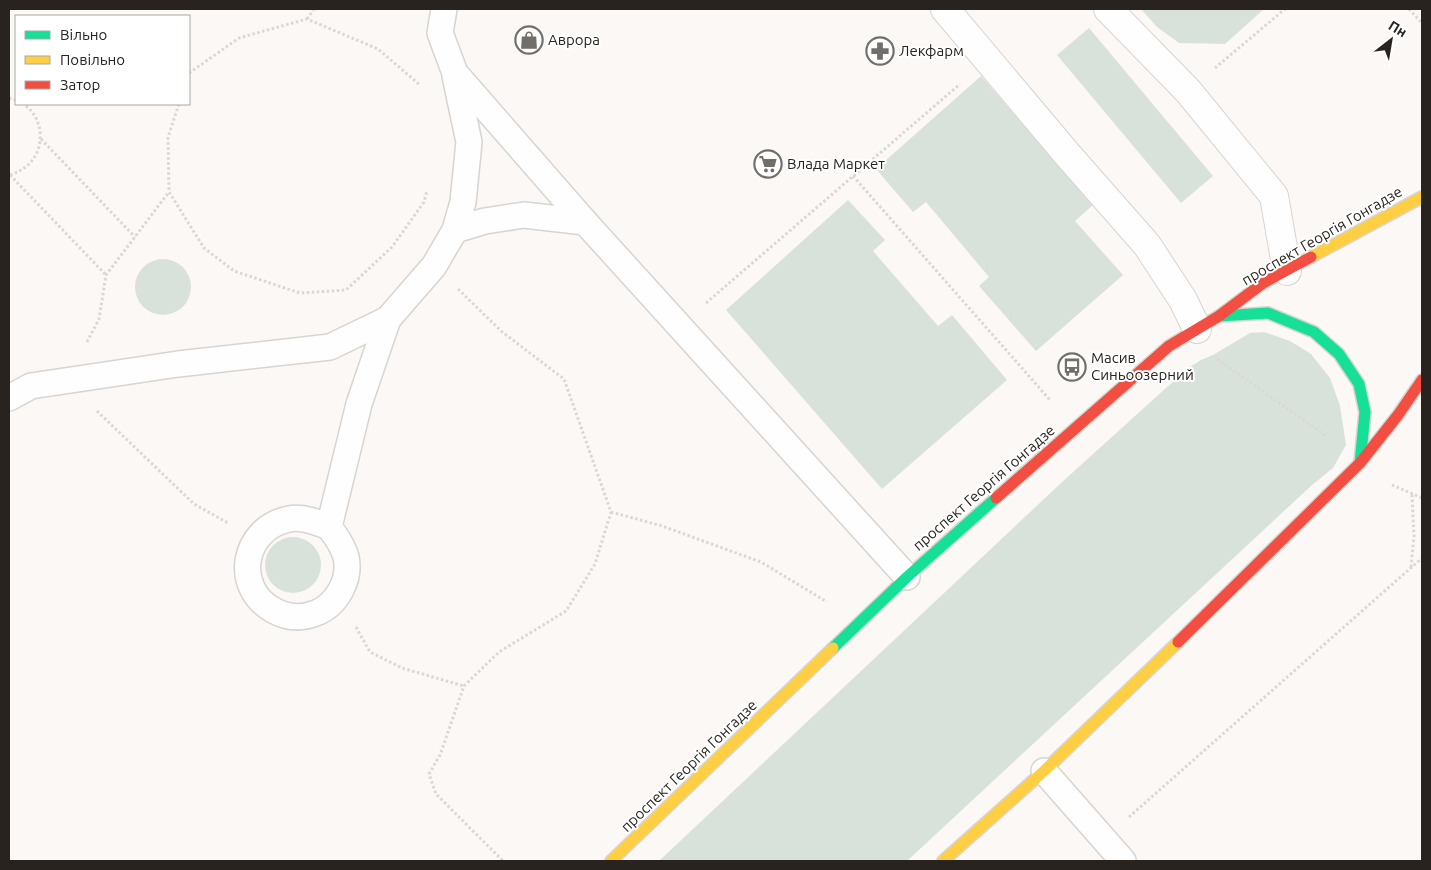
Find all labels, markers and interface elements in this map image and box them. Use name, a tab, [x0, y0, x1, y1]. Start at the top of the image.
legend	[15, 15, 190, 105]
north arrow	[1366, 15, 1416, 65]
text: Пн	[1386, 17, 1410, 40]
shop icon: Аврора	[514, 25, 544, 55]
text: Вільно	[60, 26, 107, 43]
place label: Аврора	[548, 31, 600, 48]
pharmacy icon: Лекфарм	[865, 36, 895, 66]
place label: Лекфарм	[899, 42, 964, 59]
text: Повільно	[60, 51, 125, 68]
text: Затор	[60, 76, 100, 93]
supermarket icon: Влада Маркет	[753, 149, 783, 179]
place label: Влада Маркет	[787, 155, 885, 172]
street label: проспект Георгія Гонгадзе	[1239, 183, 1405, 289]
place label: Масив Синьоозерний	[1091, 349, 1194, 383]
bus stop icon: Масив Синьоозерний	[1057, 352, 1087, 382]
street label: проспект Георгія Гонгадзе	[909, 421, 1058, 554]
street label: проспект Георгія Гонгадзе	[617, 696, 760, 835]

